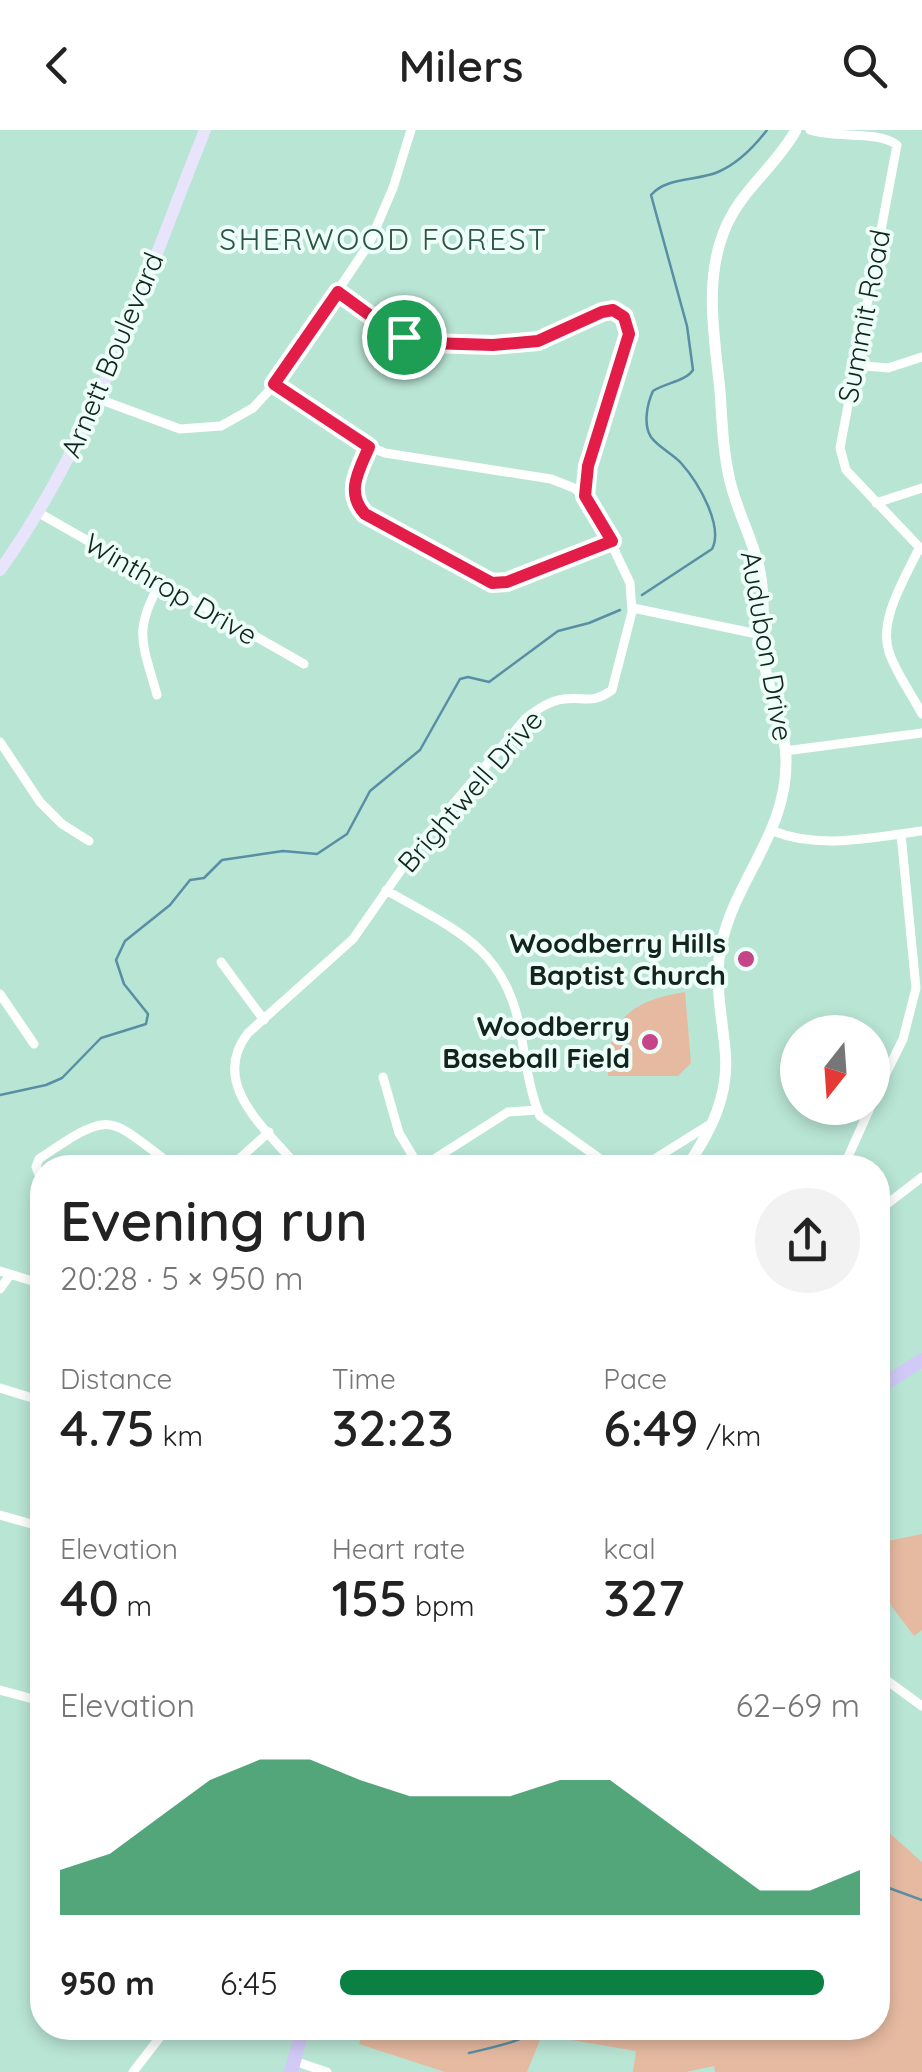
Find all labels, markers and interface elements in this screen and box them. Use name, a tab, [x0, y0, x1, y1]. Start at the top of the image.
text: Milers	[399, 37, 523, 93]
icon: back	[30, 38, 85, 93]
icon: search	[837, 38, 892, 93]
district label: SHERWOOD FOREST	[219, 220, 549, 258]
street label: Summit Road	[830, 227, 897, 405]
street label: Arnett Boulevard	[53, 247, 170, 463]
pin	[362, 295, 447, 380]
icon: arrive	[377, 310, 432, 365]
street label: Winthrop Drive	[79, 525, 264, 652]
street label: Audubon Drive	[734, 548, 801, 744]
street label: Brightwell Drive	[390, 702, 550, 879]
place label: Woodberry Hills Baptist Church	[509, 925, 726, 992]
marker: Woodberry Hills Baptist Church	[735, 948, 757, 970]
place label: Woodberry Baseball Field	[442, 1008, 630, 1075]
north arrow	[780, 1015, 890, 1125]
map controls	[780, 1015, 890, 1125]
marker: Woodberry Baseball Field	[639, 1031, 661, 1053]
text: Evening run	[60, 1186, 368, 1255]
button: share	[755, 1188, 860, 1293]
text: 20:28 · 5 × 950 m	[60, 1258, 303, 1298]
text: Distance	[60, 1361, 172, 1396]
text: Time	[332, 1361, 396, 1396]
text: Pace	[603, 1361, 667, 1396]
text: 4.75	[60, 1396, 155, 1459]
text: 32:23	[332, 1396, 454, 1459]
text: 6:49	[603, 1396, 699, 1459]
text: km	[155, 1418, 203, 1453]
text: /km	[699, 1418, 761, 1453]
text: Elevation	[60, 1531, 178, 1566]
text: Heart rate	[332, 1531, 465, 1566]
text: kcal	[603, 1531, 656, 1566]
text: 40	[60, 1566, 119, 1629]
text: 155	[332, 1566, 407, 1629]
text: 327	[603, 1566, 685, 1629]
text: m	[119, 1588, 152, 1623]
text: bpm	[407, 1588, 475, 1623]
text: Elevation	[60, 1685, 195, 1725]
text: 62–69 m	[736, 1685, 860, 1725]
text: 950 m	[60, 1963, 155, 2003]
text: 6:45	[220, 1963, 278, 2003]

